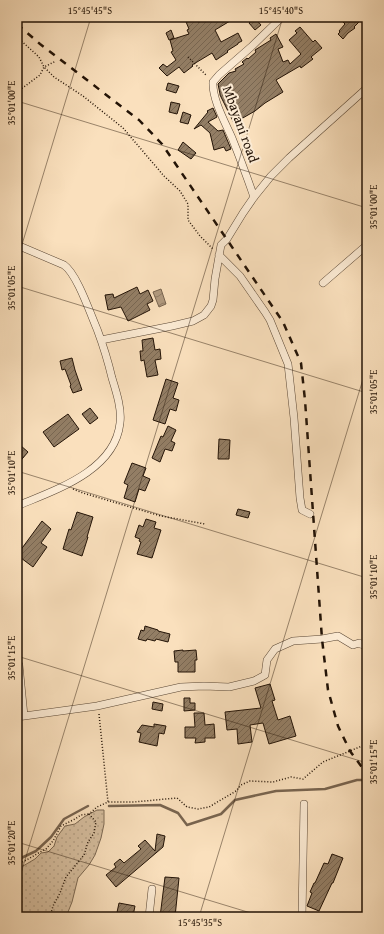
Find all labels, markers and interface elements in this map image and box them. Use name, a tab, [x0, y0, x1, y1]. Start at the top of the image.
text: 15°45'45"S	[68, 3, 112, 18]
text: 15°45'40"S	[259, 3, 303, 18]
text: 35°01'00"E	[4, 81, 19, 125]
street label: Mbayani road	[218, 83, 264, 166]
text: 35°01'00"E	[366, 185, 381, 229]
text: 35°01'05"E	[4, 266, 19, 310]
text: 35°01'05"E	[366, 370, 381, 414]
text: 35°01'10"E	[4, 451, 19, 495]
text: 35°01'10"E	[366, 555, 381, 599]
text: 35°01'15"E	[4, 636, 19, 680]
text: 35°01'15"E	[366, 740, 381, 784]
text: 35°01'20"E	[4, 821, 19, 865]
text: 15°45'35"S	[178, 915, 222, 930]

